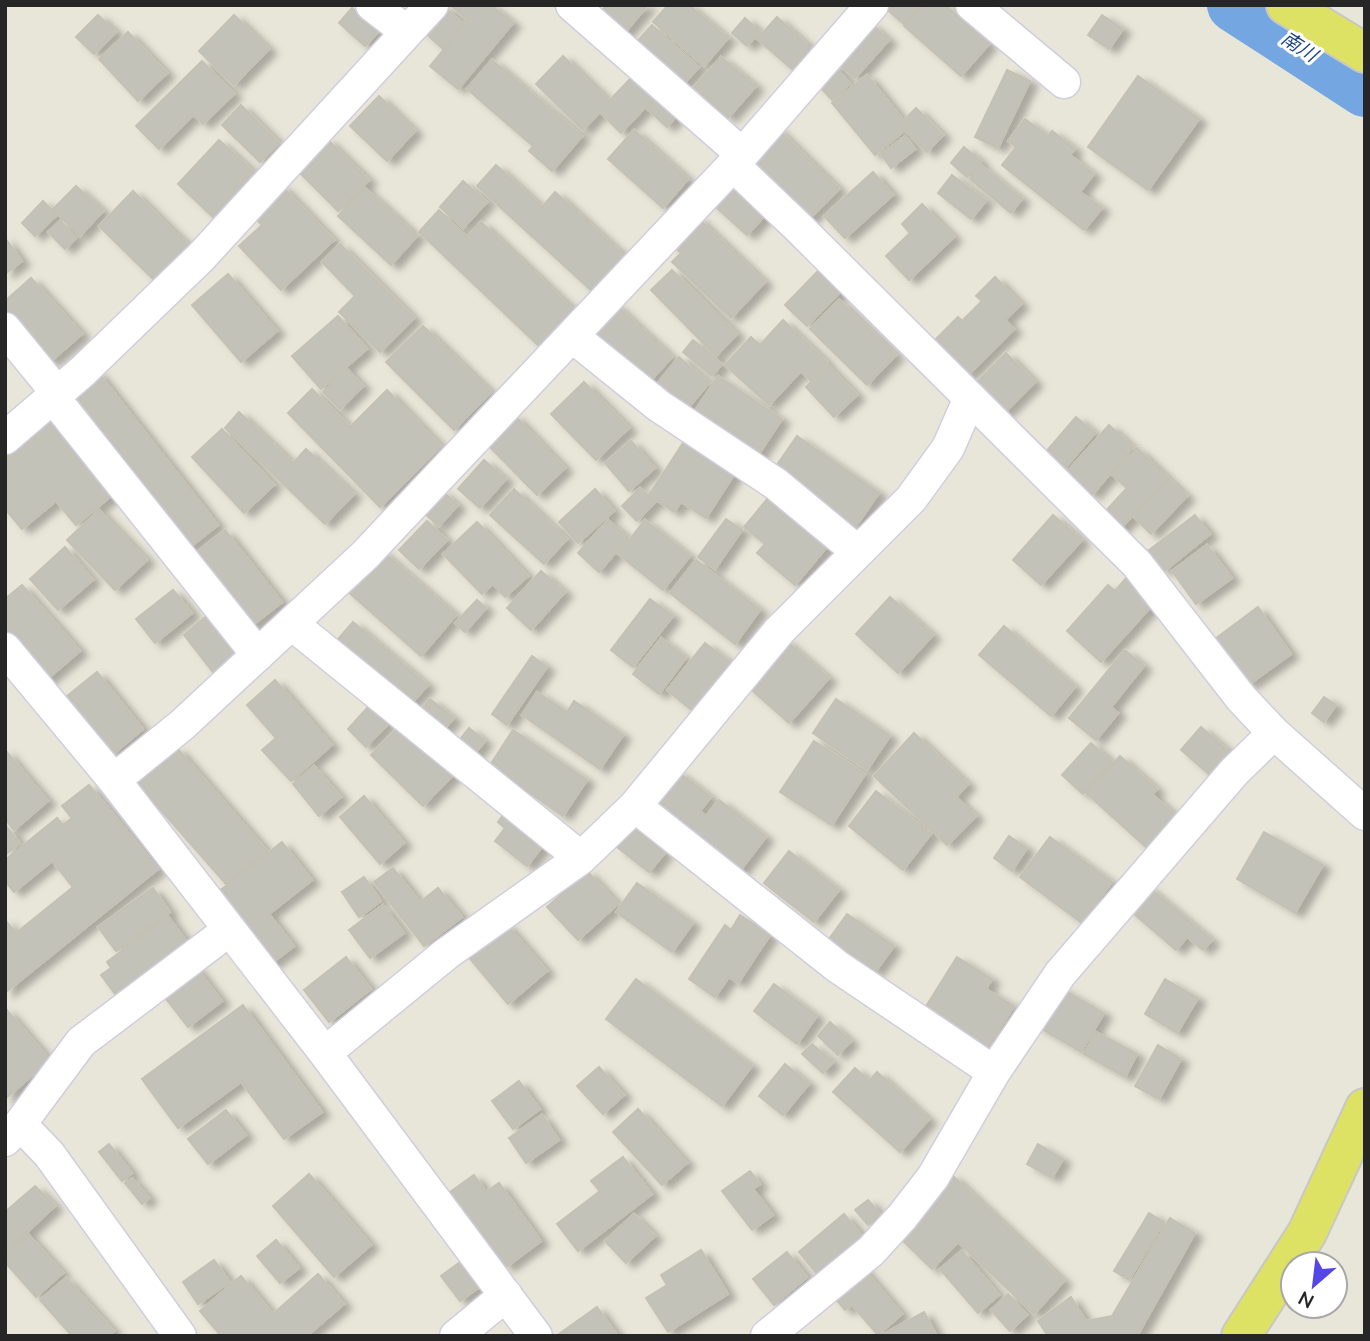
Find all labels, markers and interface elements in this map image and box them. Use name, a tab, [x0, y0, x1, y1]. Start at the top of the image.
water label: 南川	[1276, 26, 1324, 69]
north arrow	[1279, 1250, 1349, 1320]
text: N	[1294, 1284, 1319, 1314]

